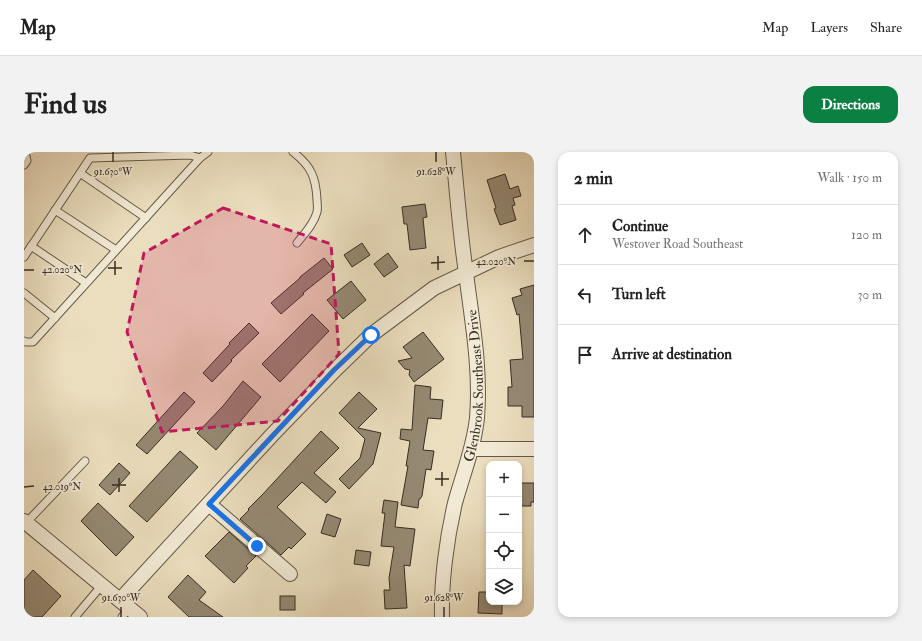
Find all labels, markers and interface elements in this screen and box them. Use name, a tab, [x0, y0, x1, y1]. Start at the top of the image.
text: Map	[20, 16, 56, 40]
text: Map	[762, 19, 788, 36]
text: Layers	[810, 19, 848, 36]
text: Share	[870, 19, 902, 36]
button: Directions	[803, 86, 898, 123]
text: Find us	[24, 87, 107, 122]
text: 91.630°W	[93, 166, 133, 178]
text: 91.628°W	[415, 166, 456, 178]
text: 2 min	[574, 168, 613, 189]
text: Walk · 150 m	[817, 170, 882, 186]
text: Continue	[612, 217, 668, 236]
icon: ahead	[574, 224, 596, 246]
text: 120 m	[851, 227, 882, 243]
text: Westover Road Southeast	[612, 236, 743, 252]
text: 42.020°N	[476, 256, 516, 268]
text: 42.020°N	[42, 264, 82, 276]
icon: left	[574, 284, 596, 306]
text: Turn left	[612, 285, 666, 304]
text: 30 m	[858, 287, 882, 303]
street label: Glenbrook Southeast Drive	[460, 308, 487, 464]
route start	[362, 326, 380, 344]
icon: arrive	[574, 344, 596, 366]
text: Arrive at destination	[612, 345, 732, 364]
map controls	[486, 461, 522, 605]
button: +	[486, 461, 522, 497]
text: 42.019°N	[43, 481, 81, 493]
button: −	[486, 497, 522, 533]
button: locate	[486, 533, 522, 569]
route end	[248, 537, 266, 555]
button: layers	[486, 569, 522, 605]
text: 91.630°W	[101, 592, 141, 604]
text: 91.628°W	[423, 592, 464, 604]

